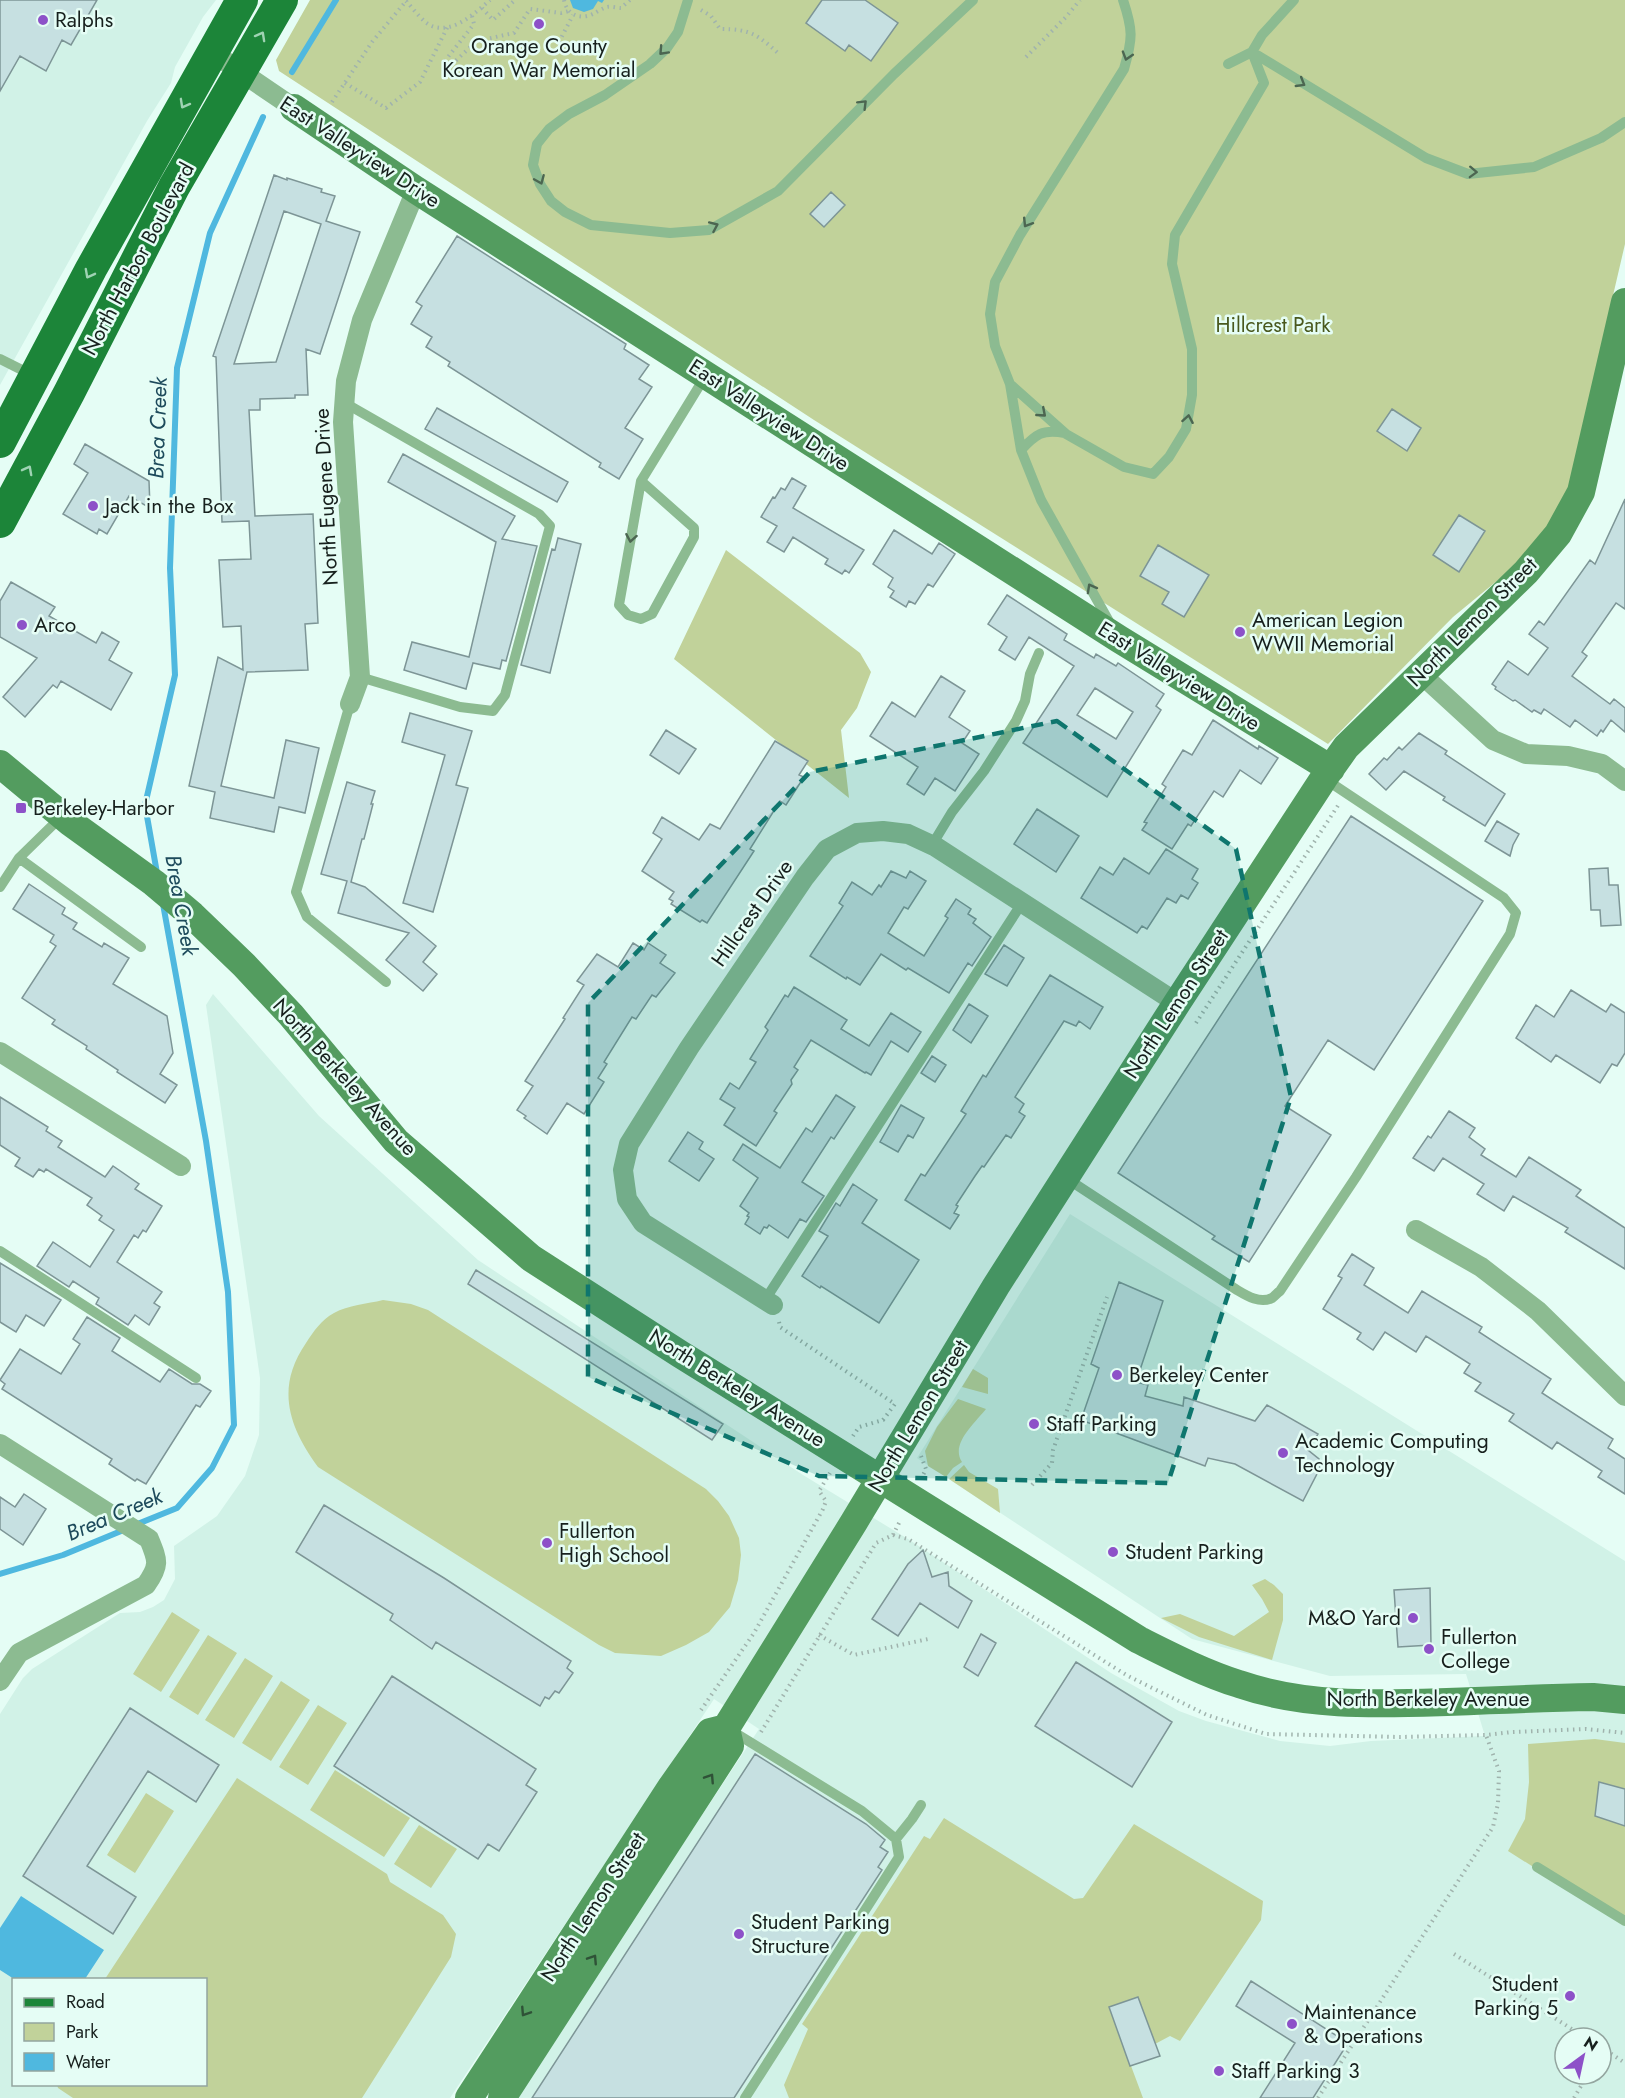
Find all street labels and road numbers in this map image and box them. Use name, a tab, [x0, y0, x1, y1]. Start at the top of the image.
street label: East Valleyview Drive	[274, 89, 446, 215]
street label: North Harbor Boulevard	[74, 157, 202, 361]
street label: East Valleyview Drive	[683, 352, 855, 478]
street label: North Eugene Drive	[306, 407, 346, 586]
street label: North Lemon Street	[1400, 550, 1544, 694]
street label: East Valleyview Drive	[1092, 614, 1266, 738]
street label: Hillcrest Drive	[704, 853, 800, 973]
street label: North Lemon Street	[1116, 923, 1236, 1085]
street label: North Berkeley Avenue	[266, 992, 424, 1163]
street label: North Berkeley Avenue	[643, 1321, 831, 1455]
street label: North Lemon Street	[861, 1334, 975, 1498]
street label: North Berkeley Avenue	[1326, 1684, 1530, 1714]
street label: North Lemon Street	[533, 1826, 653, 1988]

